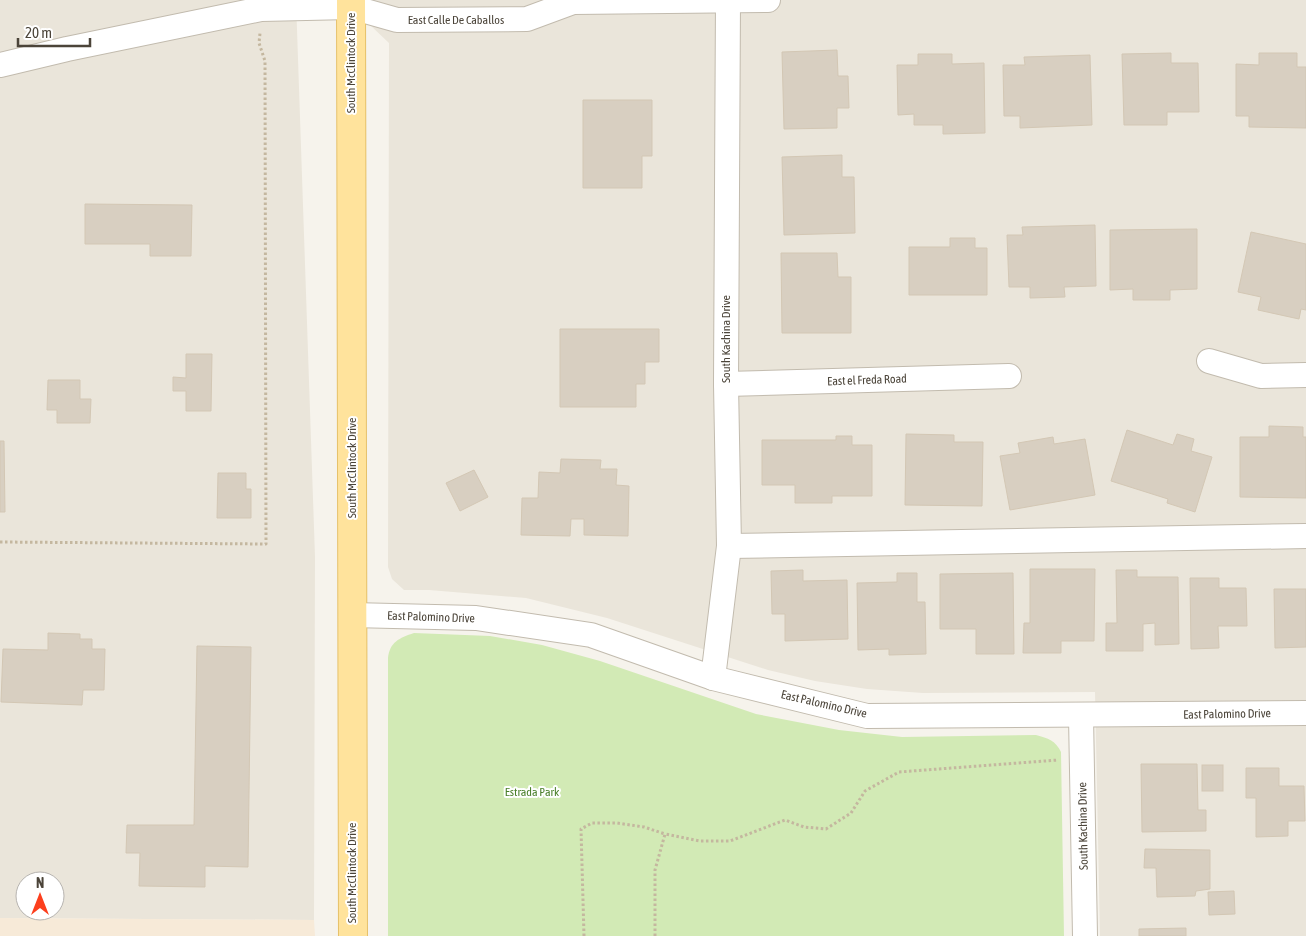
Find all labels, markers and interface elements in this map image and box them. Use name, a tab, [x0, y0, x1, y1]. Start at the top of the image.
street label: South McClintock Drive	[344, 13, 358, 113]
street label: East Calle De Caballos	[408, 13, 504, 27]
scale bar	[18, 15, 90, 47]
text: 20 m	[25, 24, 52, 41]
street label: South Kachina Drive	[719, 295, 733, 383]
street label: East el Freda Road	[827, 372, 907, 388]
street label: South McClintock Drive	[345, 418, 359, 518]
street label: East Palomino Drive	[387, 608, 475, 626]
street label: East Palomino Drive	[780, 687, 868, 721]
street label: East Palomino Drive	[1183, 706, 1271, 722]
street label: South Kachina Drive	[1075, 782, 1091, 870]
park label: Estrada Park	[505, 785, 560, 799]
street label: South McClintock Drive	[345, 823, 359, 923]
north arrow	[15, 871, 65, 921]
text: N	[36, 875, 44, 891]

